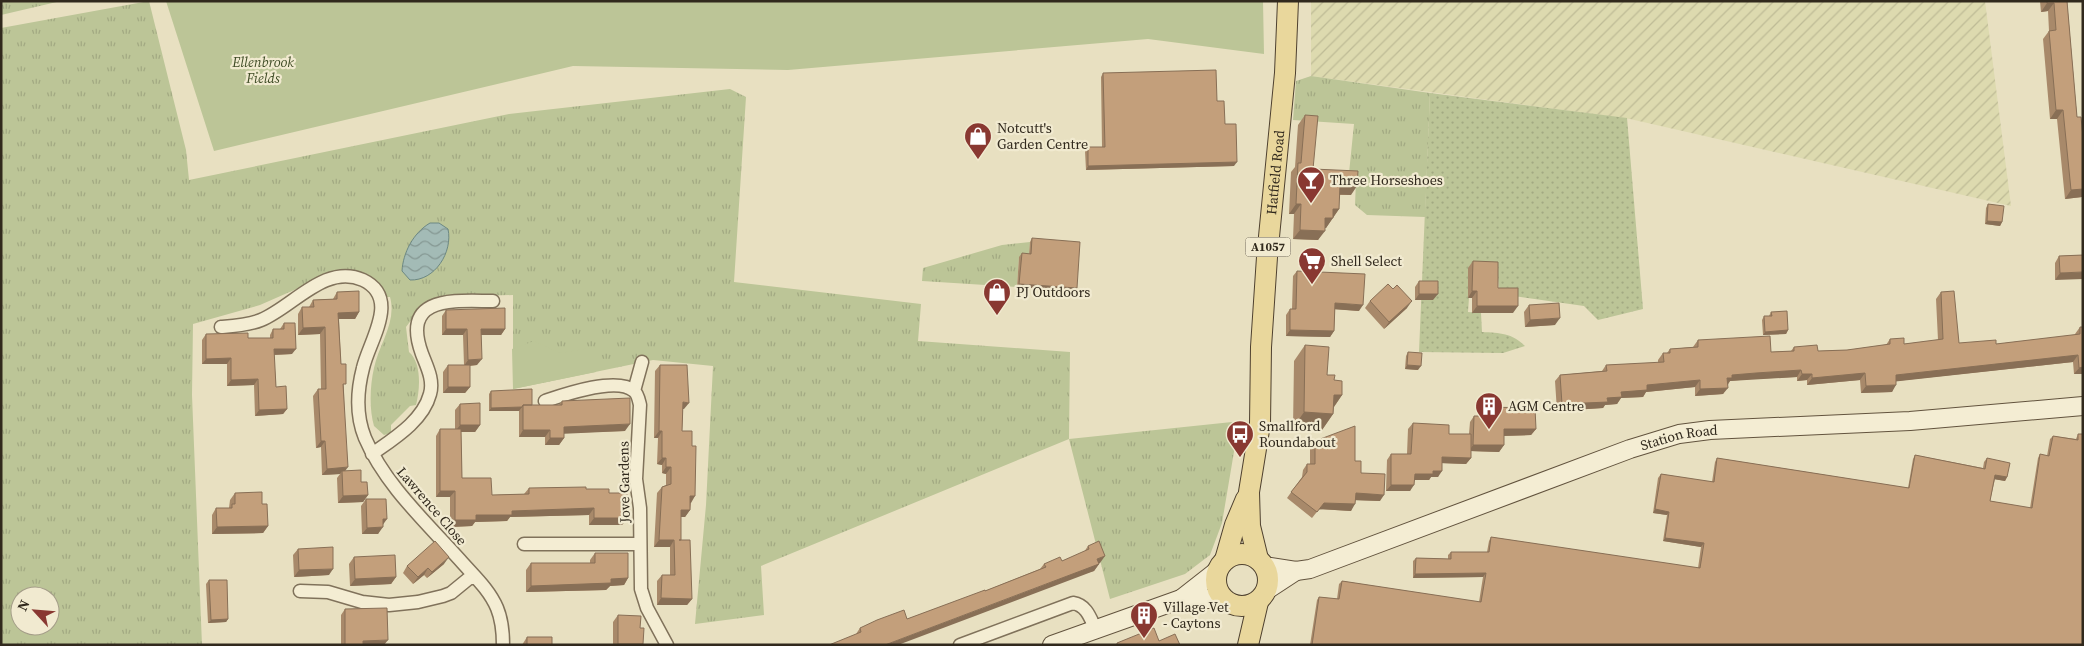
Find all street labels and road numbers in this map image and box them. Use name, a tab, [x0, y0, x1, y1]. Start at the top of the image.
street label: Hatfield Road	[1261, 129, 1289, 216]
road number: A1057	[1246, 238, 1290, 256]
street label: Station Road	[1638, 420, 1718, 455]
street label: Jove Gardens	[613, 441, 635, 524]
street label: Lawrence Close	[392, 462, 472, 550]

